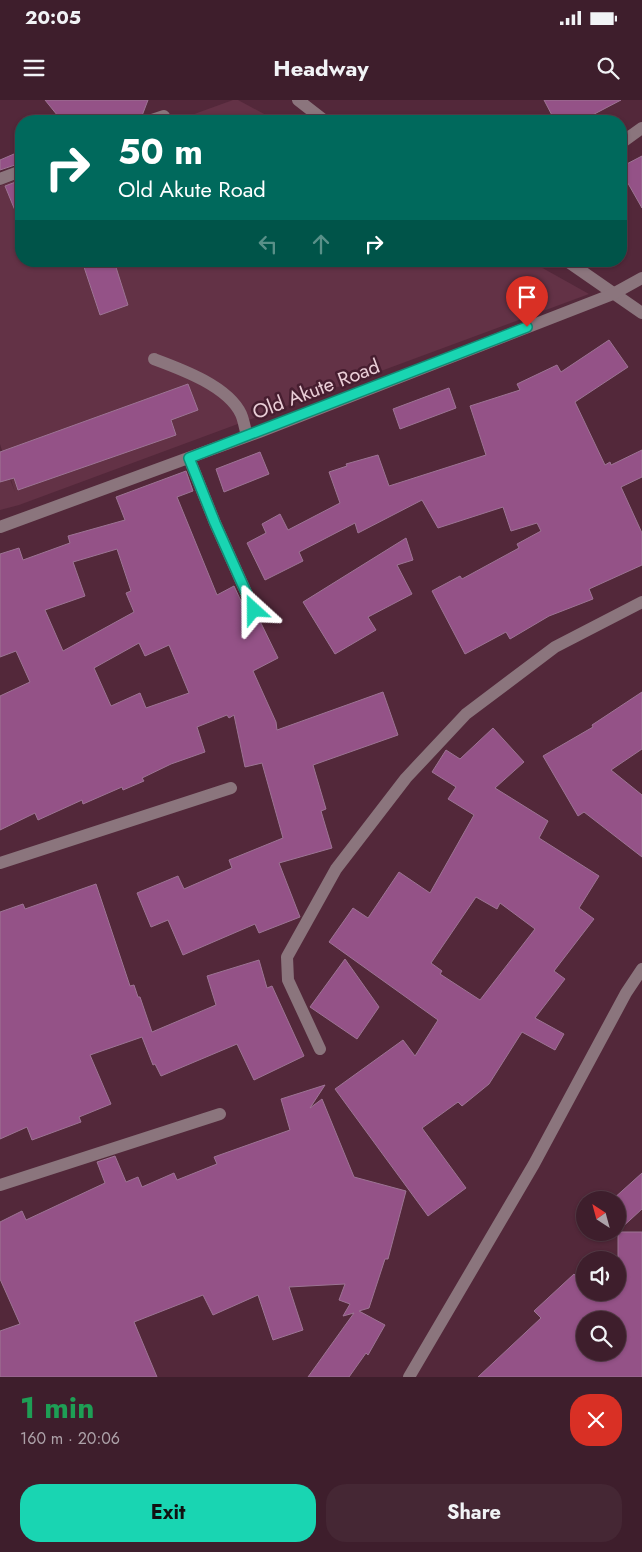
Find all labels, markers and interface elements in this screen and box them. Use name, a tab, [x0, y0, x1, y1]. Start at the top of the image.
text: 20:05	[25, 4, 81, 31]
text: Headway	[273, 52, 369, 84]
icon: menu	[20, 54, 48, 82]
icon: search	[594, 54, 622, 82]
text: 50 m	[118, 127, 203, 177]
icon: right	[35, 135, 100, 200]
text: Old Akute Road	[118, 173, 266, 205]
icon: left	[254, 230, 282, 258]
icon: ahead	[307, 230, 335, 258]
icon: right	[360, 230, 388, 258]
pin	[506, 276, 548, 327]
icon: arrive	[513, 283, 541, 311]
street label: Old Akute Road	[248, 352, 384, 427]
position arrow	[227, 583, 279, 635]
north arrow	[576, 1191, 626, 1241]
map controls	[576, 1191, 626, 1361]
button: sound	[576, 1251, 626, 1301]
button: search	[576, 1311, 626, 1361]
text: 1 min	[20, 1386, 94, 1429]
button: close	[570, 1394, 622, 1446]
text: 160 m · 20:06	[20, 1427, 120, 1450]
button: Exit	[20, 1484, 316, 1542]
button: Share	[326, 1484, 622, 1542]

